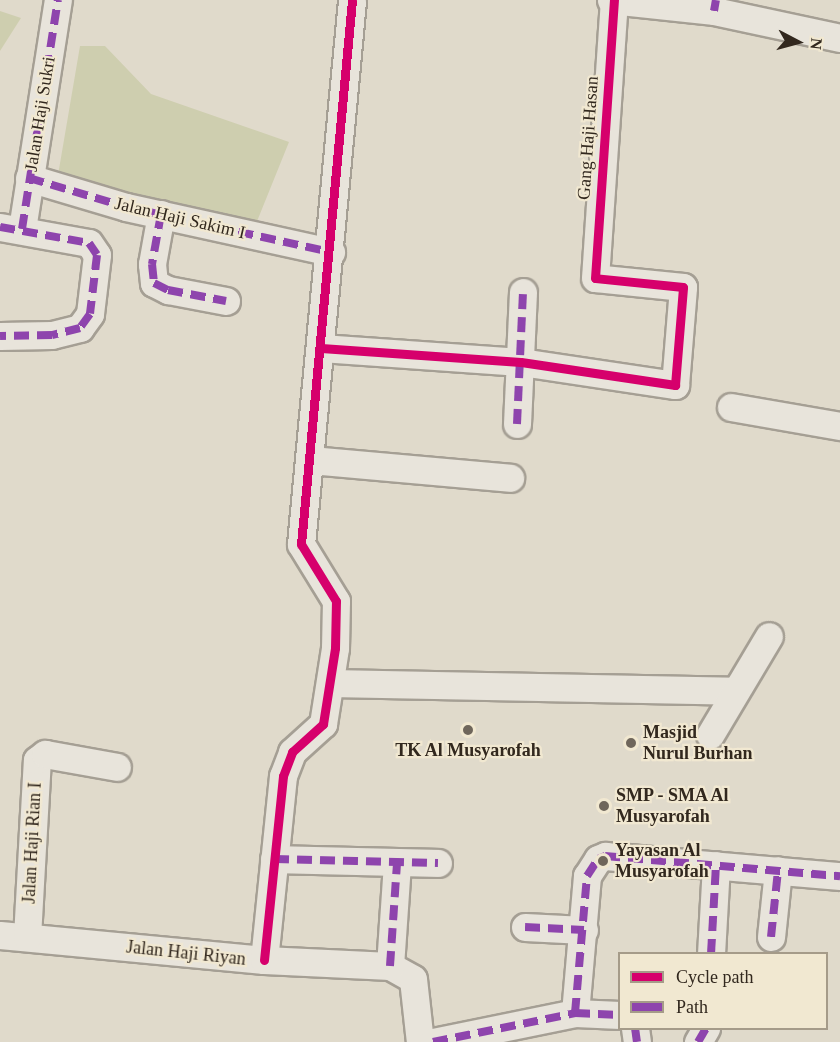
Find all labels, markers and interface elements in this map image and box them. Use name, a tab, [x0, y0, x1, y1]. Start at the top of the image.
north arrow	[768, 12, 828, 72]
text: N	[807, 37, 825, 51]
street label: Jalan Haji Sukri	[19, 48, 61, 180]
street label: Gang Haji Hasan	[572, 69, 604, 207]
street label: Jalan Haji Sakim I	[105, 191, 255, 245]
place label: Masjid Nurul Burhan	[643, 722, 762, 764]
marker: TK Al Musyarofah	[461, 723, 475, 737]
marker: Masjid Nurul Burhan	[624, 736, 638, 750]
place label: TK Al Musyarofah	[392, 739, 544, 761]
street label: Jalan Haji Rian I	[18, 776, 46, 910]
place label: SMP - SMA Al Musyarofah	[616, 785, 729, 828]
marker: SMP - SMA Al Musyarofah	[597, 799, 611, 813]
place label: Yayasan Al Musyarofah	[615, 840, 718, 882]
marker: Yayasan Al Musyarofah	[596, 854, 610, 868]
street label: Jalan Haji Riyan	[118, 935, 254, 971]
legend	[618, 952, 828, 1030]
text: Cycle path	[676, 967, 753, 987]
text: Path	[676, 997, 708, 1017]

